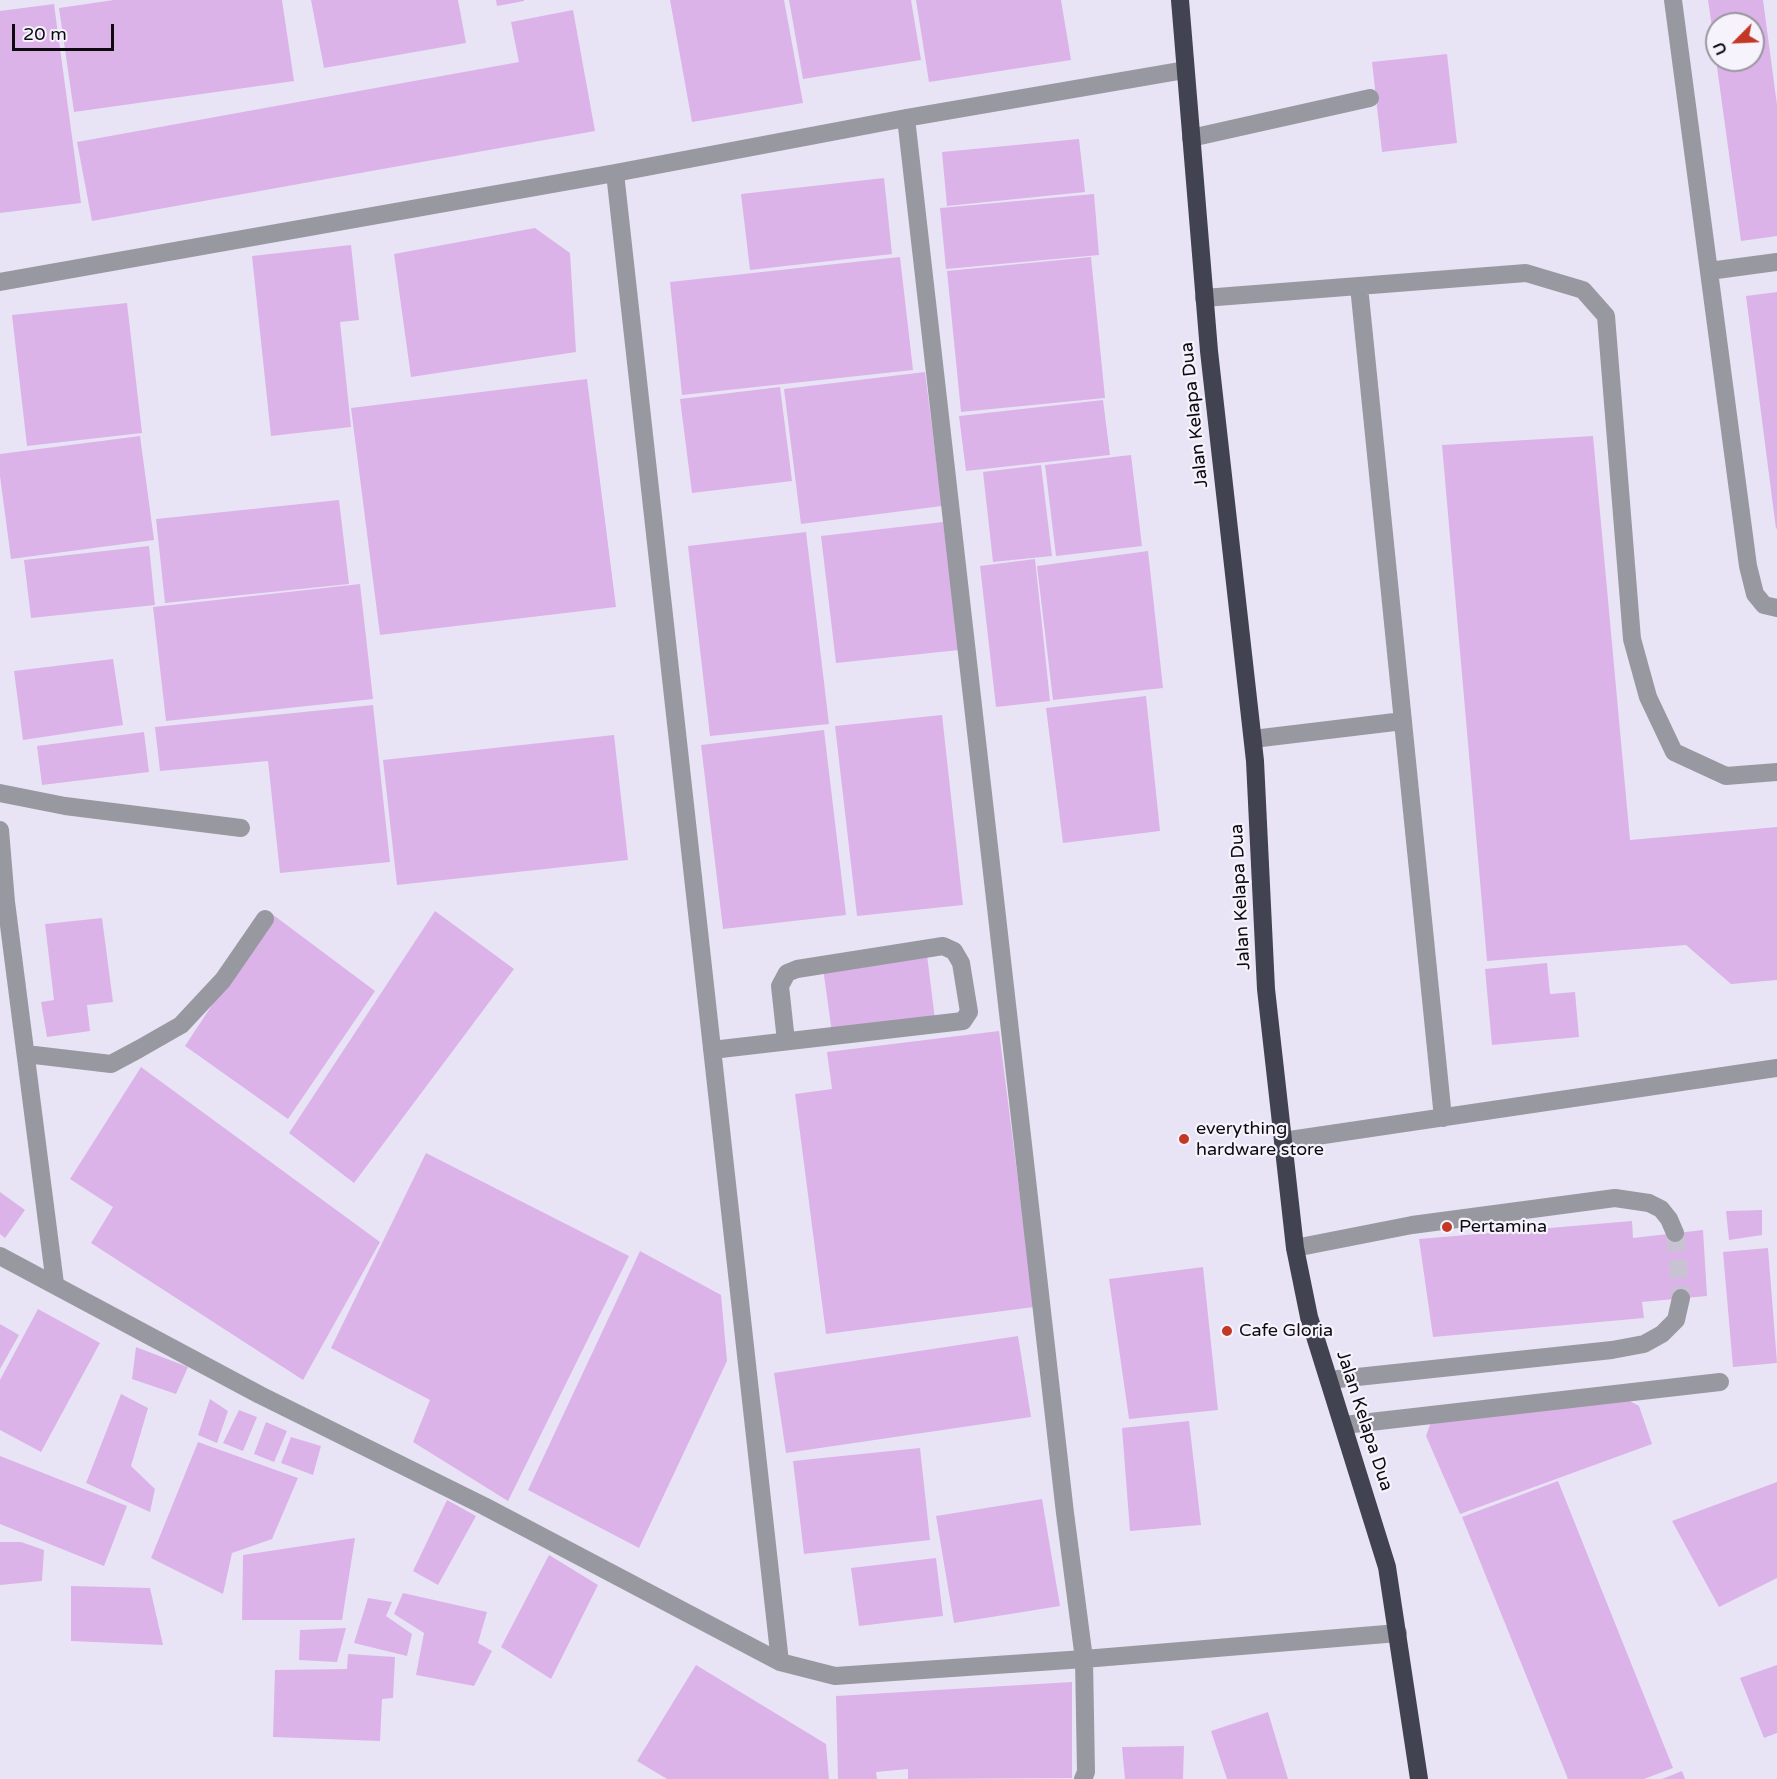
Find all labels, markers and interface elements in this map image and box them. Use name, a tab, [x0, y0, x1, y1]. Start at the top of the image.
scale bar	[15, 12, 117, 50]
north arrow	[1705, 12, 1765, 72]
text: 20 m	[23, 23, 67, 45]
text: U	[1709, 39, 1732, 58]
street label: Jalan Kelapa Dua	[1177, 341, 1213, 489]
street label: Jalan Kelapa Dua	[1226, 823, 1256, 971]
place label: everything hardware store	[1196, 1118, 1324, 1160]
marker: everything hardware store	[1177, 1132, 1191, 1146]
place label: Pertamina	[1459, 1216, 1547, 1238]
marker: Pertamina	[1440, 1220, 1454, 1234]
place label: Cafe Gloria	[1239, 1320, 1333, 1342]
marker: Cafe Gloria	[1220, 1324, 1234, 1338]
street label: Jalan Kelapa Dua	[1331, 1348, 1397, 1494]

